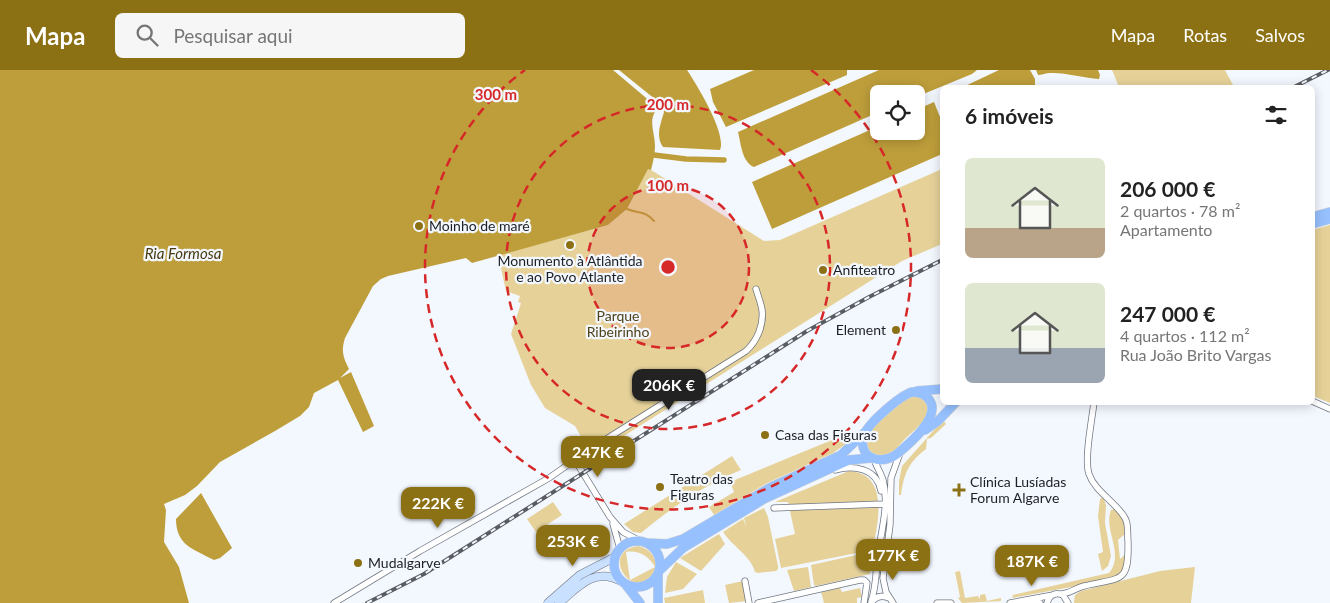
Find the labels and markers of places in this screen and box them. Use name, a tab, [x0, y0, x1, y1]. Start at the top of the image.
place label: Moinho de maré	[429, 217, 530, 234]
marker: Moinho de maré	[413, 220, 425, 232]
marker: Monumento à Atlântida e ao Povo Atlante	[564, 239, 576, 251]
place label: Monumento à Atlântida e ao Povo Atlante	[497, 252, 643, 285]
centre of rings	[659, 258, 677, 276]
place label: Anfiteatro	[833, 261, 895, 278]
marker: Anfiteatro	[817, 264, 829, 276]
place label: Element	[836, 321, 886, 338]
marker: Element	[890, 324, 902, 336]
pin: 206K €	[628, 368, 710, 411]
place label: Casa das Figuras	[775, 426, 877, 443]
marker: Casa das Figuras	[759, 429, 771, 441]
pin: 247K €	[557, 436, 639, 478]
place label: Teatro das Figuras	[670, 470, 733, 503]
place label: Clínica Lusíadas Forum Algarve	[970, 473, 1066, 506]
marker: Teatro das Figuras	[654, 481, 666, 493]
marker: Clínica Lusíadas Forum Algarve	[952, 483, 966, 497]
pin: 222K €	[397, 486, 479, 529]
pin: 253K €	[532, 524, 614, 567]
pin: 177K €	[852, 538, 934, 581]
pin: 187K €	[991, 544, 1073, 587]
place label: Mudalgarve	[368, 554, 441, 571]
marker: Mudalgarve	[352, 557, 364, 569]

